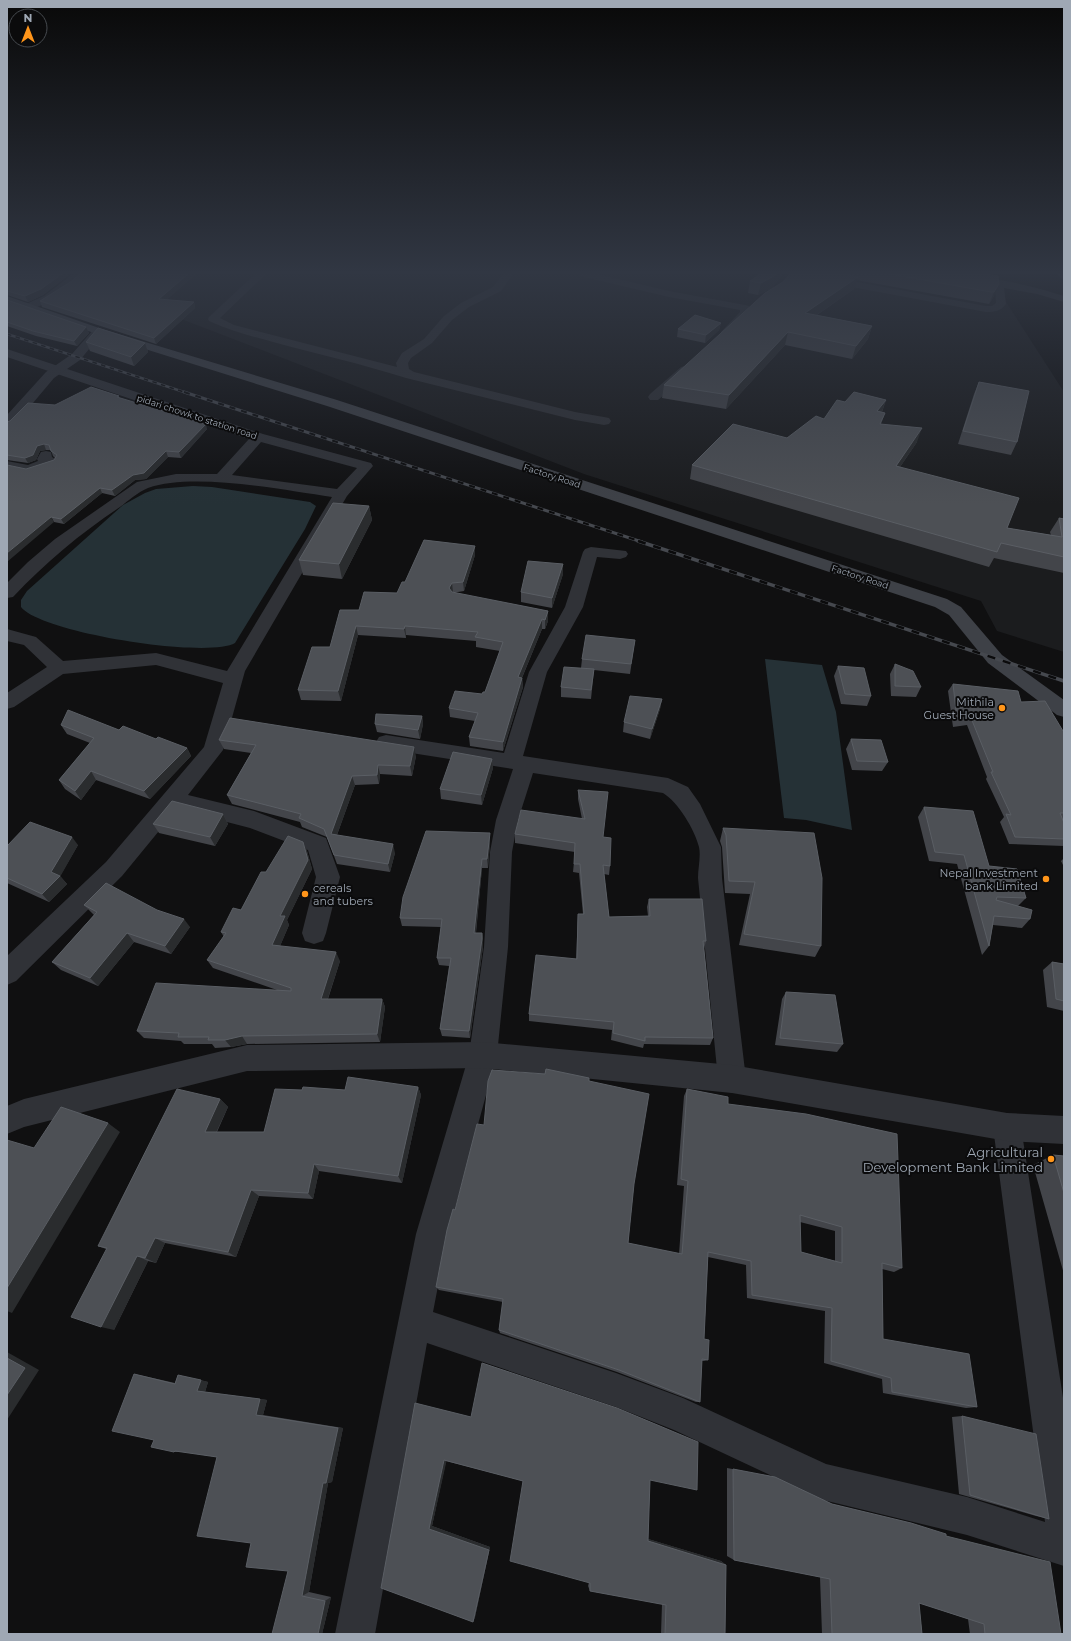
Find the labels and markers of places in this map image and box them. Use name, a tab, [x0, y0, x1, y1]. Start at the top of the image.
place label: Mithila Guest House	[924, 695, 994, 722]
marker: Mithila Guest House	[997, 703, 1007, 713]
place label: Nepal Investment bank Limited	[940, 866, 1039, 893]
marker: Nepal Investment bank Limited	[1041, 874, 1051, 884]
place label: cereals and tubers	[313, 881, 374, 908]
marker: cereals and tubers	[300, 889, 310, 899]
place label: Agricultural Development Bank Limited	[863, 1144, 1043, 1175]
marker: Agricultural Development Bank Limited	[1046, 1154, 1056, 1164]

